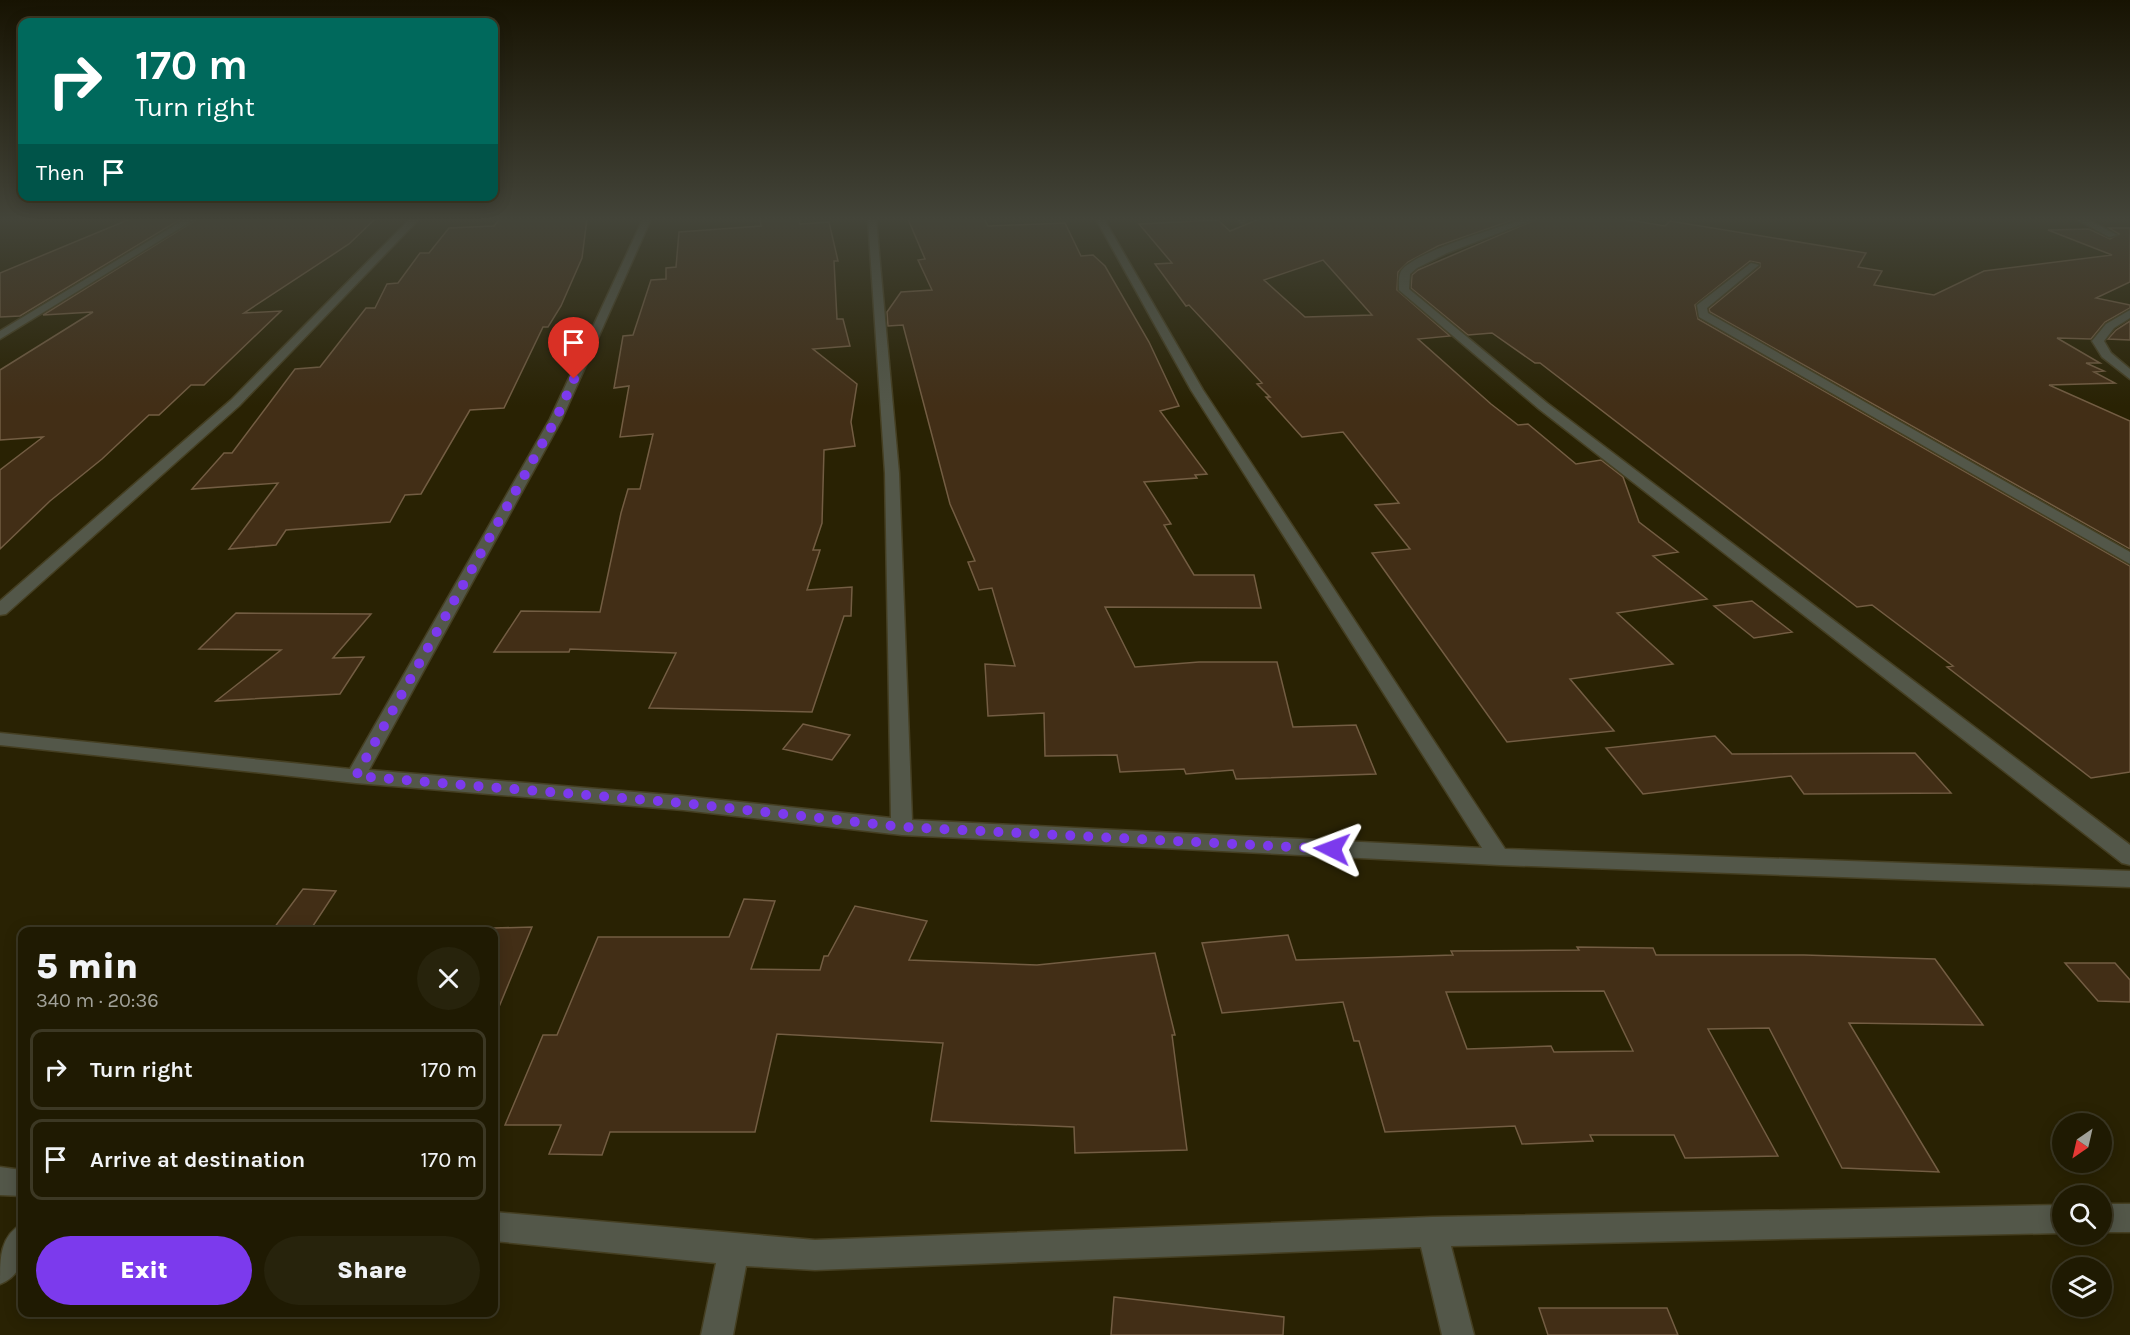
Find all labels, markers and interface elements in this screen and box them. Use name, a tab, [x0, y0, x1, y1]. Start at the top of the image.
text: 170 m	[135, 40, 248, 90]
icon: right	[36, 42, 114, 120]
text: Turn right	[135, 91, 255, 123]
icon: arrive	[97, 156, 130, 189]
text: Then	[36, 160, 85, 186]
pin	[548, 317, 599, 379]
icon: arrive	[557, 326, 590, 359]
position arrow	[1300, 817, 1364, 881]
text: 5 min	[36, 945, 138, 987]
button: close	[417, 947, 480, 1010]
text: 340 m · 20:36	[36, 989, 159, 1012]
icon: right	[39, 1053, 72, 1086]
text: Turn right	[90, 1057, 193, 1083]
text: 170 m	[421, 1057, 477, 1083]
north arrow	[2052, 1113, 2112, 1173]
map controls	[2052, 1113, 2112, 1317]
icon: arrive	[39, 1143, 72, 1176]
text: Arrive at destination	[90, 1147, 305, 1173]
text: 170 m	[421, 1147, 477, 1173]
button: search	[2052, 1185, 2112, 1245]
button: Exit	[36, 1236, 252, 1305]
button: Share	[264, 1236, 480, 1305]
button: layers	[2052, 1257, 2112, 1317]

